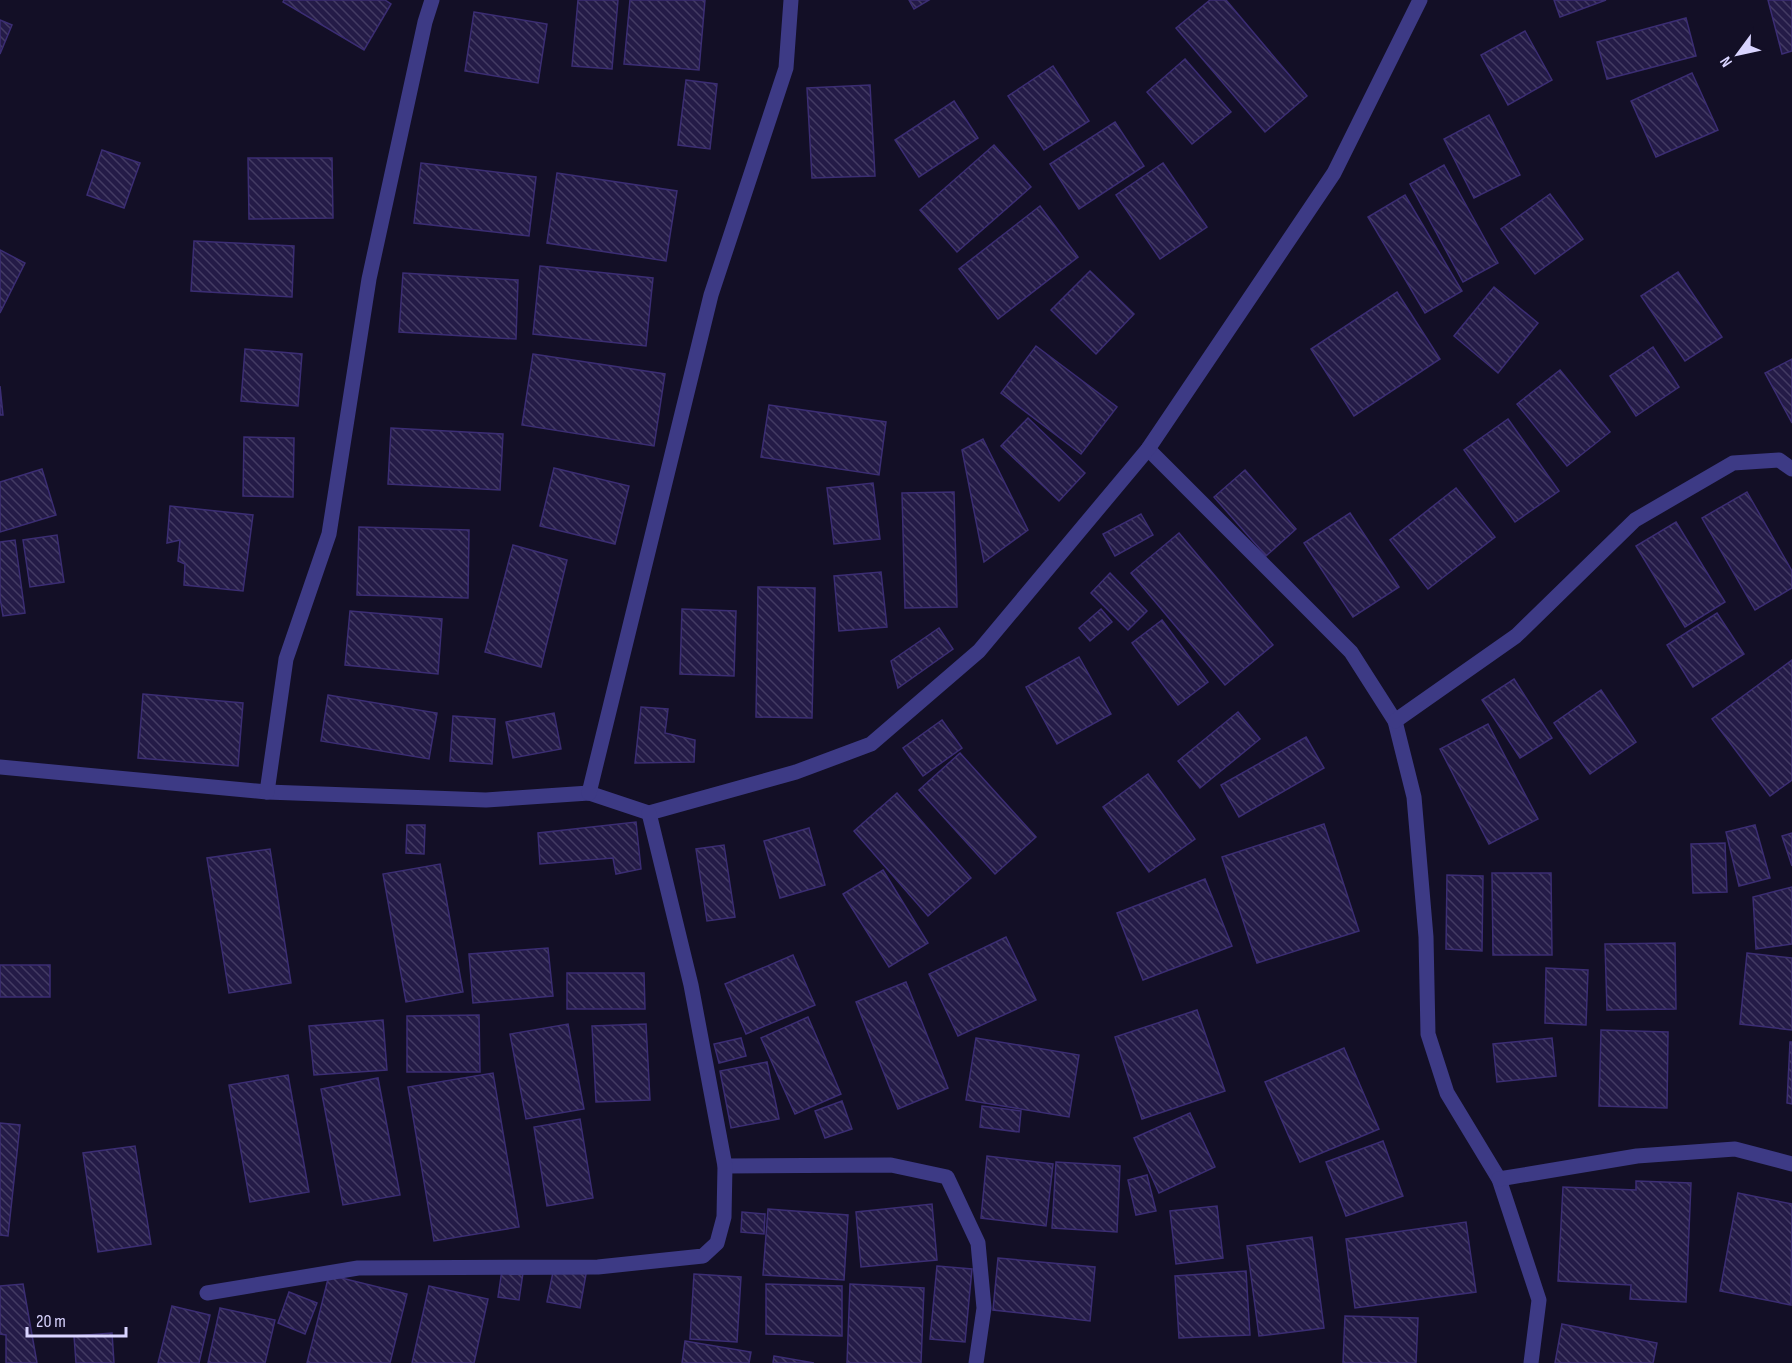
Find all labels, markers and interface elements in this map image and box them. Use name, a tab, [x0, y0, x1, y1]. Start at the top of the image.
north arrow	[1708, 24, 1768, 84]
text: N	[1716, 53, 1737, 70]
scale bar	[27, 1300, 126, 1338]
text: 20 m	[36, 1311, 66, 1332]

